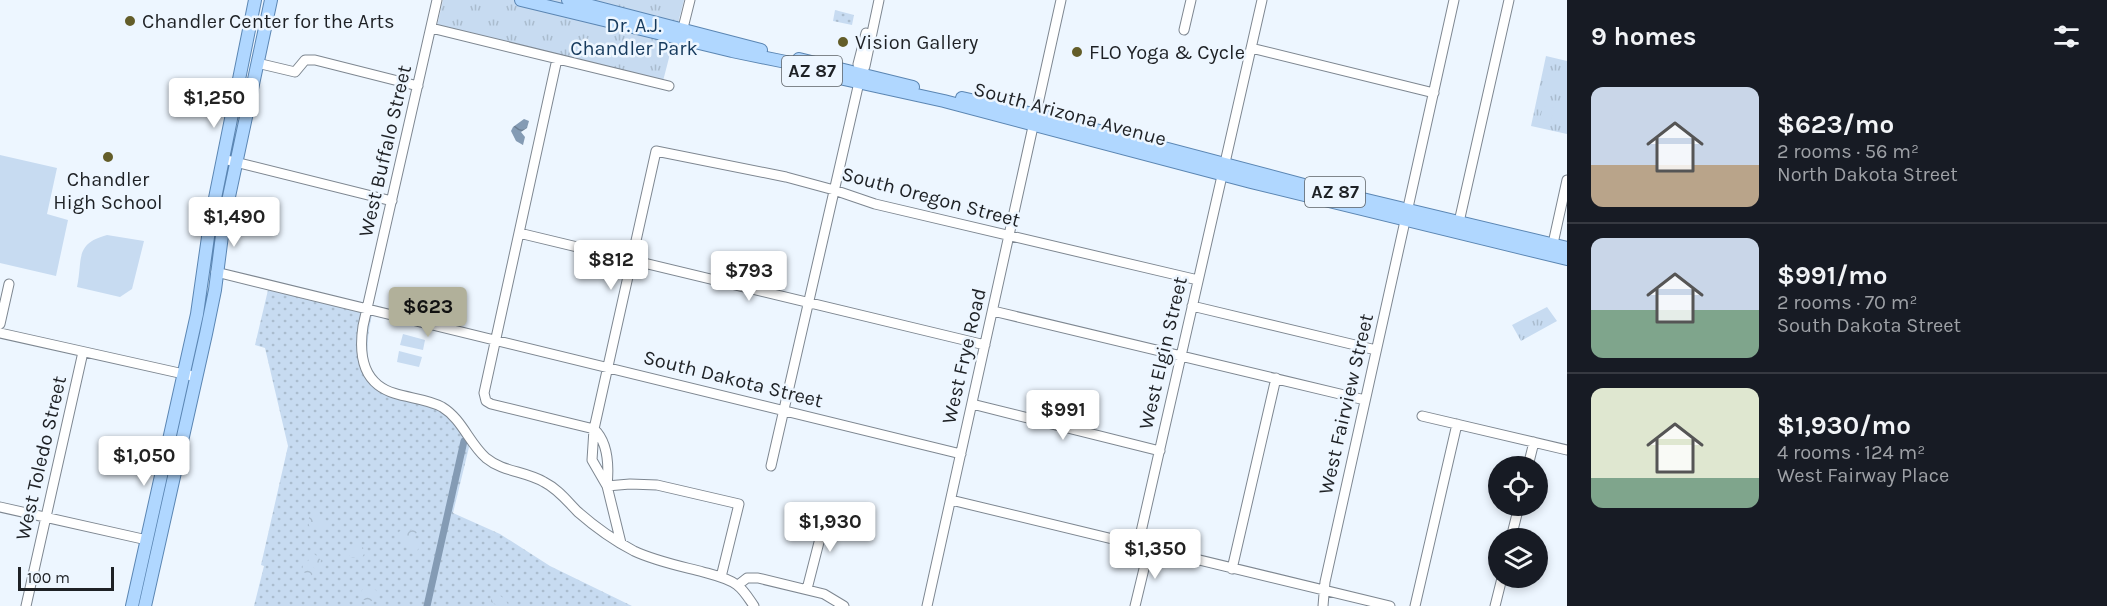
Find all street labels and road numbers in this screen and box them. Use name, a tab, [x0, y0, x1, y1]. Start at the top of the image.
road number: AZ 87	[782, 56, 842, 86]
street label: West Buffalo Street	[354, 62, 416, 239]
street label: South Arizona Avenue	[971, 77, 1169, 151]
street label: South Oregon Street	[839, 162, 1023, 232]
road number: AZ 87	[1305, 177, 1365, 207]
street label: West Elgin Street	[1134, 274, 1192, 432]
street label: West Frye Road	[937, 286, 991, 426]
street label: West Fairview Street	[1314, 311, 1378, 497]
street label: South Dakota Street	[641, 346, 826, 413]
street label: West Toledo Street	[11, 373, 71, 542]

